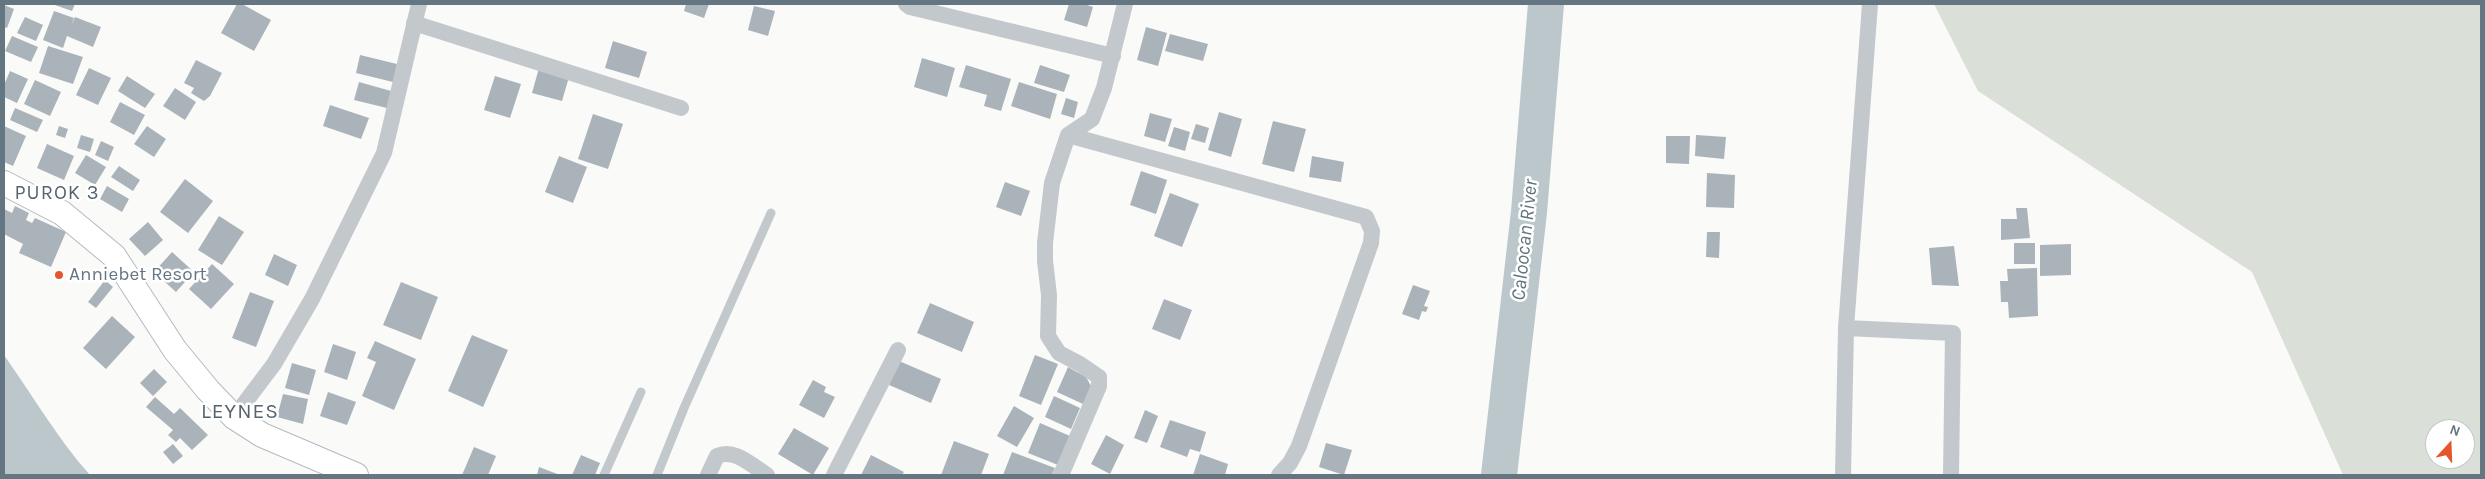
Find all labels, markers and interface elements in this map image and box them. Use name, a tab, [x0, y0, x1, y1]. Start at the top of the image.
water label: Caloocan River	[1507, 178, 1543, 302]
district label: PUROK 3	[14, 181, 100, 205]
place label: Anniebet Resort	[69, 264, 207, 286]
marker: Anniebet Resort	[53, 269, 65, 281]
district label: LEYNES	[200, 399, 280, 425]
north arrow	[2425, 419, 2475, 469]
text: N	[2447, 421, 2463, 440]

